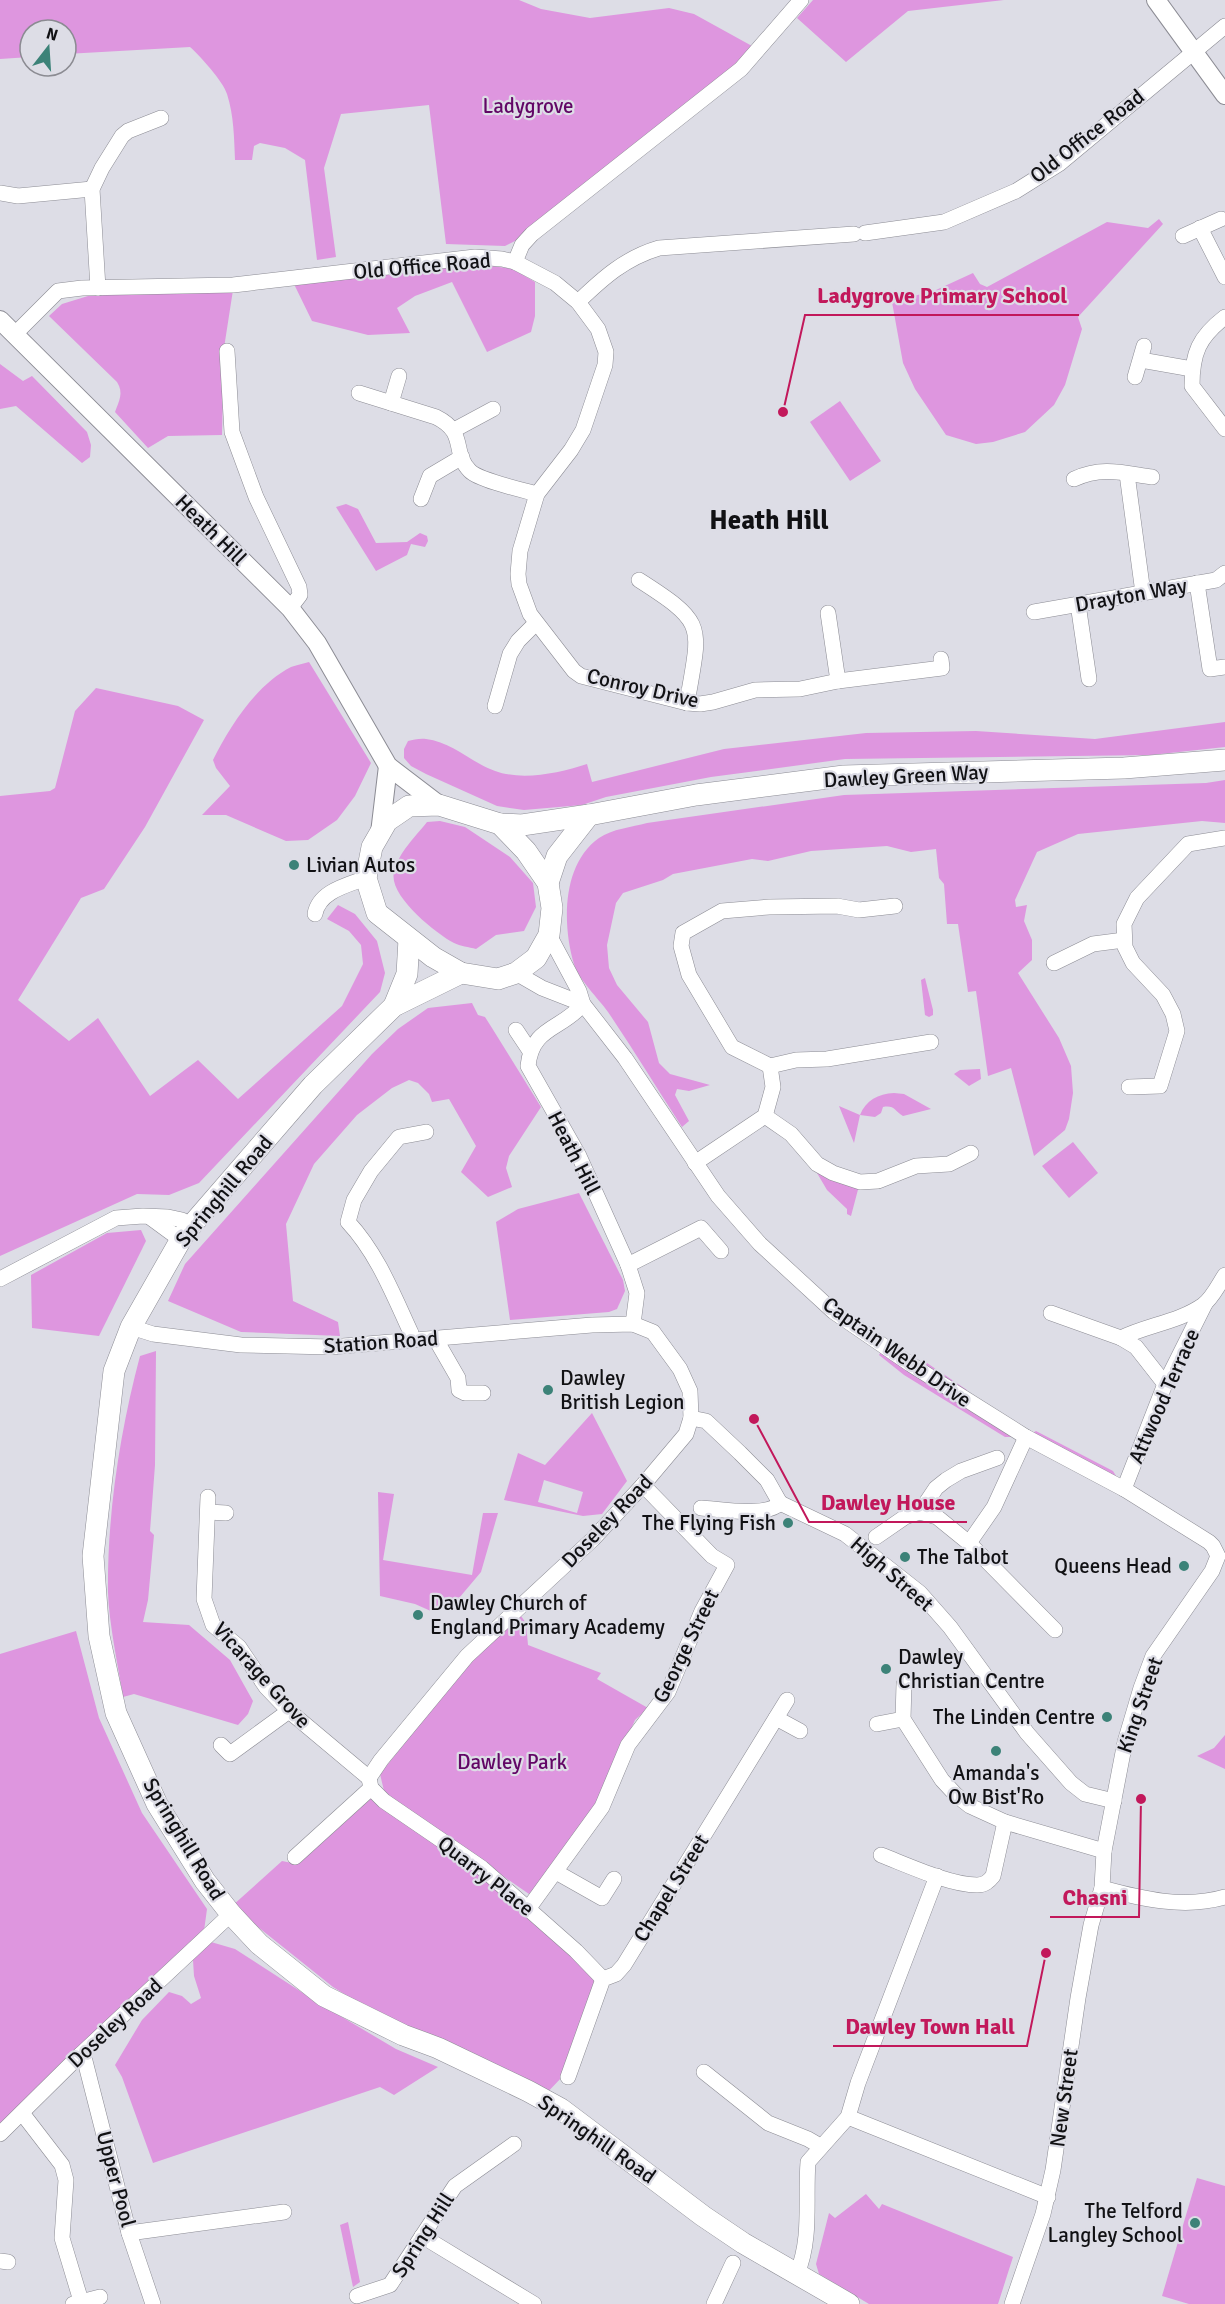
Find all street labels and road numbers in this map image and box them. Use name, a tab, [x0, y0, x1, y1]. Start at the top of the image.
street label: Old Office Road	[1025, 83, 1149, 189]
street label: Old Office Road	[352, 247, 492, 285]
street label: Heath Hill	[170, 489, 252, 571]
street label: Drayton Way	[1073, 572, 1189, 618]
street label: Conroy Drive	[584, 662, 702, 714]
street label: Dawley Green Way	[823, 759, 989, 793]
street label: Heath Hill	[542, 1107, 606, 1199]
street label: Springhill Road	[170, 1130, 278, 1252]
street label: Captain Webb Drive	[818, 1291, 976, 1413]
street label: Attwood Terrace	[1123, 1324, 1205, 1468]
street label: Station Road	[323, 1325, 439, 1359]
street label: Doseley Road	[556, 1469, 658, 1573]
street label: High Street	[845, 1531, 939, 1617]
street label: George Street	[647, 1585, 725, 1707]
street label: Vicarage Grove	[208, 1617, 316, 1733]
street label: King Street	[1111, 1653, 1169, 1757]
street label: Springhill Road	[137, 1773, 231, 1905]
street label: Chapel Street	[628, 1829, 714, 1947]
street label: Quarry Place	[433, 1830, 539, 1922]
street label: Doseley Road	[62, 1973, 168, 2073]
street label: New Street	[1044, 2047, 1084, 2149]
street label: Springhill Road	[533, 2089, 661, 2189]
street label: Upper Pool	[91, 2128, 141, 2230]
street label: Spring Hill	[386, 2188, 460, 2282]

